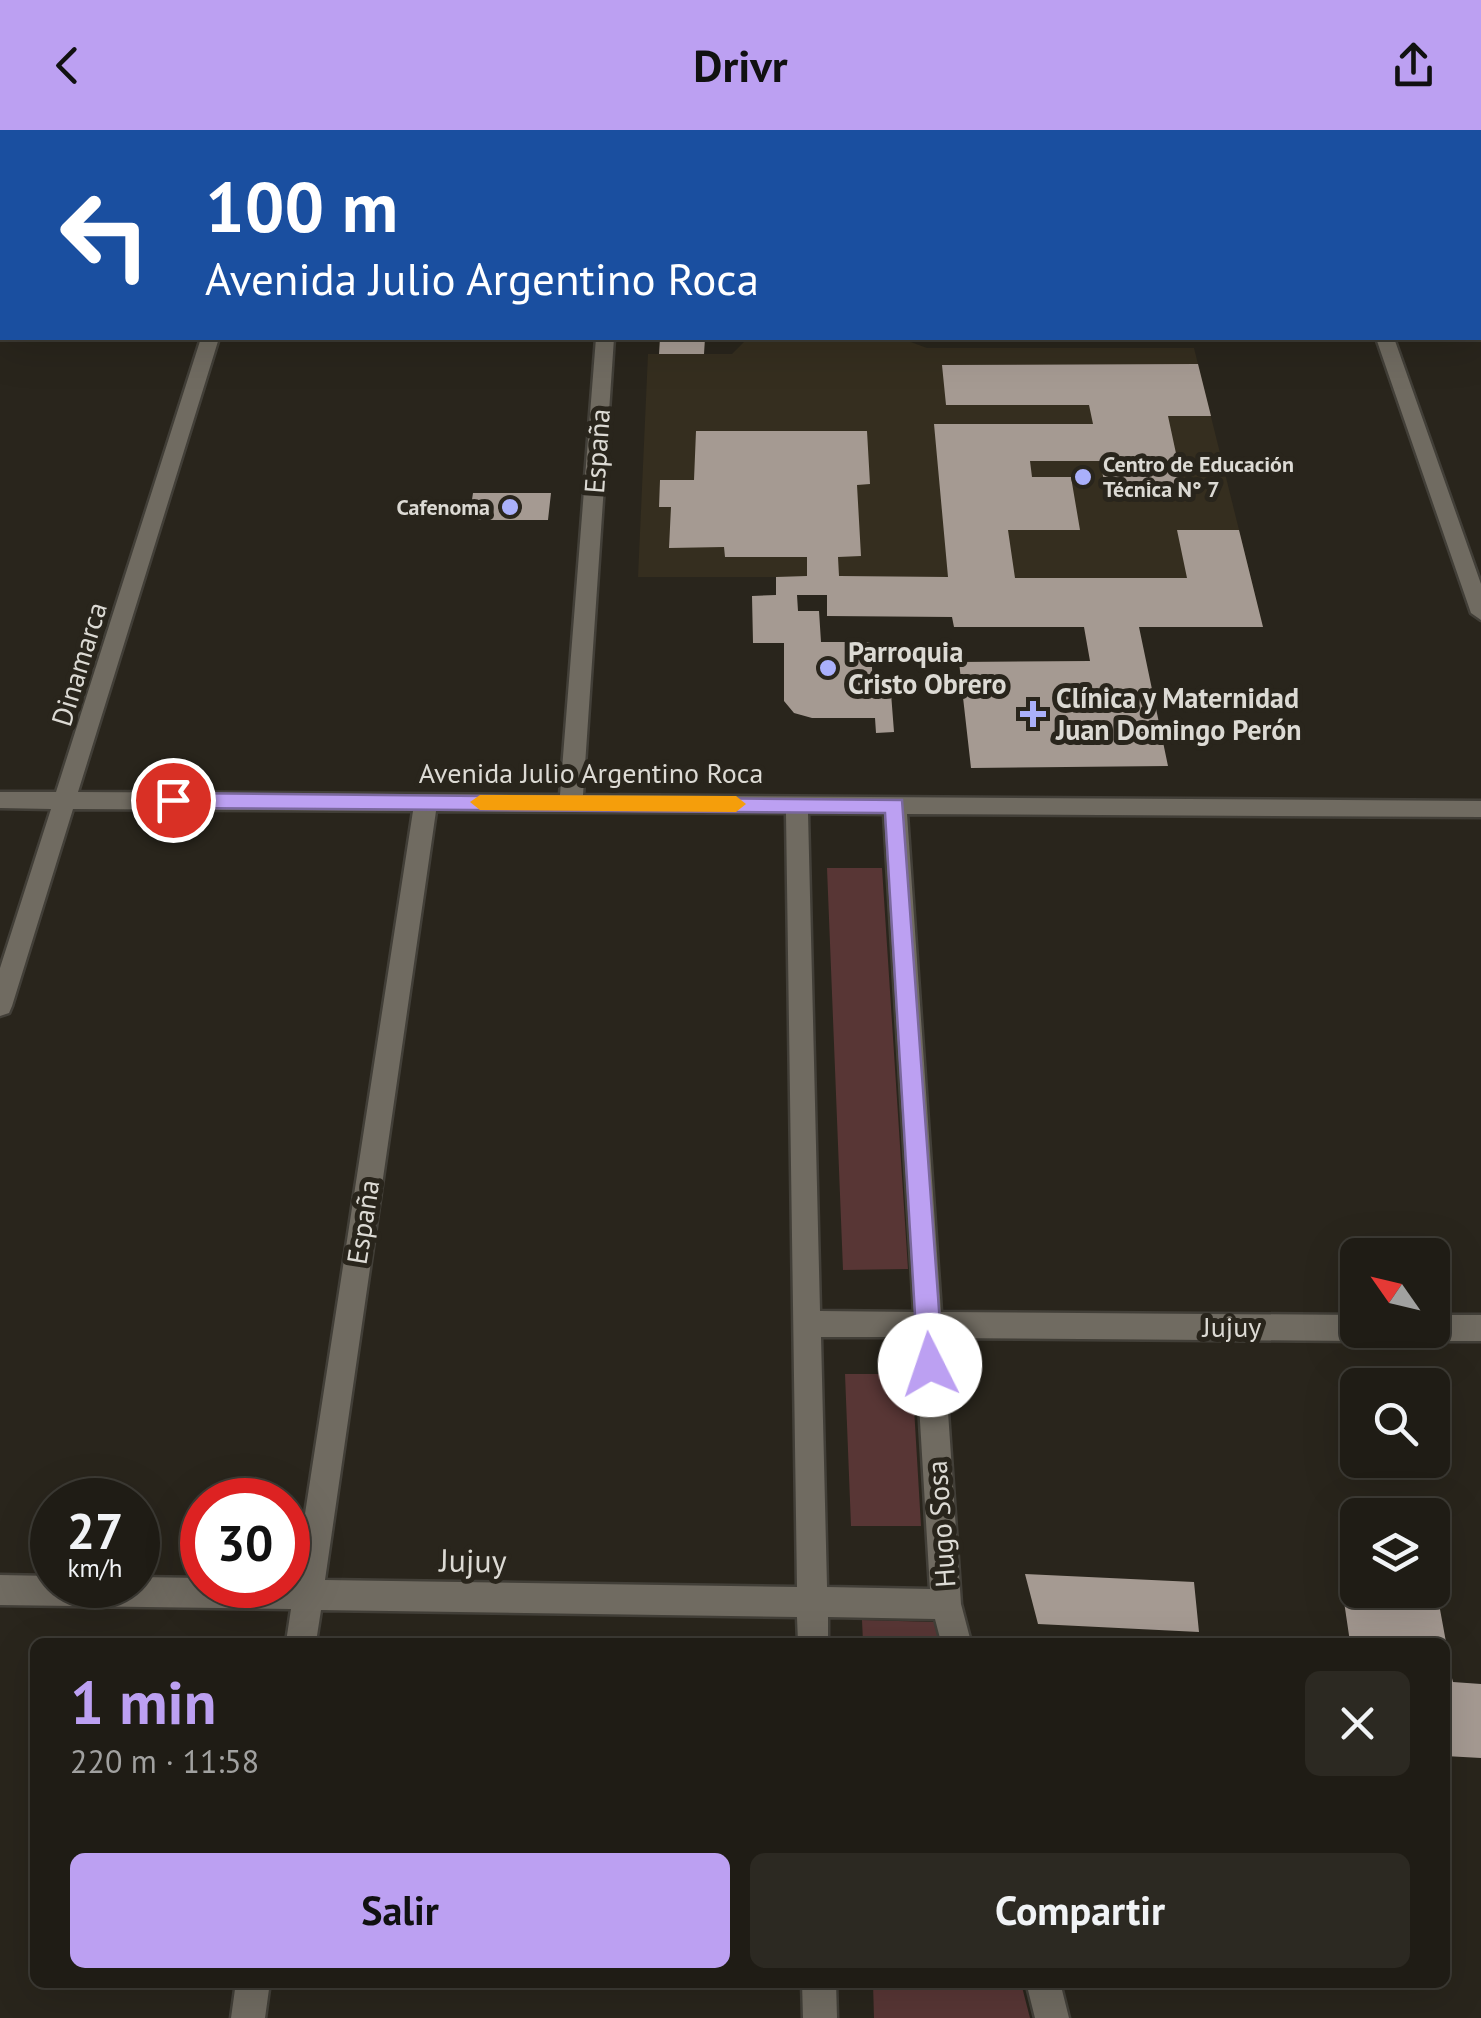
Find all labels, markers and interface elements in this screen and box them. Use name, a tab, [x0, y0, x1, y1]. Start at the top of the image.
text: Drivr	[693, 36, 788, 94]
icon: back	[40, 38, 95, 93]
icon: share	[1386, 38, 1441, 93]
text: 100 m	[205, 161, 398, 251]
icon: left	[40, 170, 170, 300]
text: Avenida Julio Argentino Roca	[205, 249, 759, 307]
street label: España	[575, 407, 618, 495]
place label: Centro de Educación Técnica N° 7	[1103, 450, 1294, 503]
marker: Centro de Educación Técnica N° 7	[1072, 466, 1094, 488]
place label: Cafenoma	[396, 493, 490, 521]
marker: Cafenoma	[499, 496, 521, 518]
street label: Dinamarca	[42, 597, 115, 730]
place label: Parroquia Cristo Obrero	[848, 633, 1007, 702]
marker: Parroquia Cristo Obrero	[817, 657, 839, 679]
place label: Clínica y Maternidad Juan Domingo Perón	[1055, 679, 1302, 748]
marker: Clínica y Maternidad Juan Domingo Perón	[1020, 701, 1046, 727]
street label: Avenida Julio Argentino Roca	[419, 754, 763, 791]
pin	[131, 758, 216, 843]
icon: arrive	[146, 773, 201, 828]
street label: España	[338, 1177, 387, 1267]
north arrow	[1340, 1238, 1450, 1348]
map controls	[1340, 1238, 1450, 1608]
street label: Jujuy	[1202, 1308, 1261, 1345]
position arrow	[878, 1313, 982, 1417]
button: search	[1340, 1368, 1450, 1478]
street label: Hugo Sosa	[918, 1459, 963, 1589]
speed limit sign: 30	[180, 1478, 310, 1608]
text: 27	[67, 1498, 123, 1563]
button: layers	[1340, 1498, 1450, 1608]
street label: Jujuy	[437, 1538, 507, 1582]
text: km/h	[68, 1552, 122, 1584]
text: 1 min	[70, 1663, 216, 1741]
button: close	[1305, 1671, 1410, 1776]
text: 220 m · 11:58	[70, 1740, 259, 1782]
button: Salir	[70, 1853, 730, 1968]
button: Compartir	[750, 1853, 1410, 1968]

